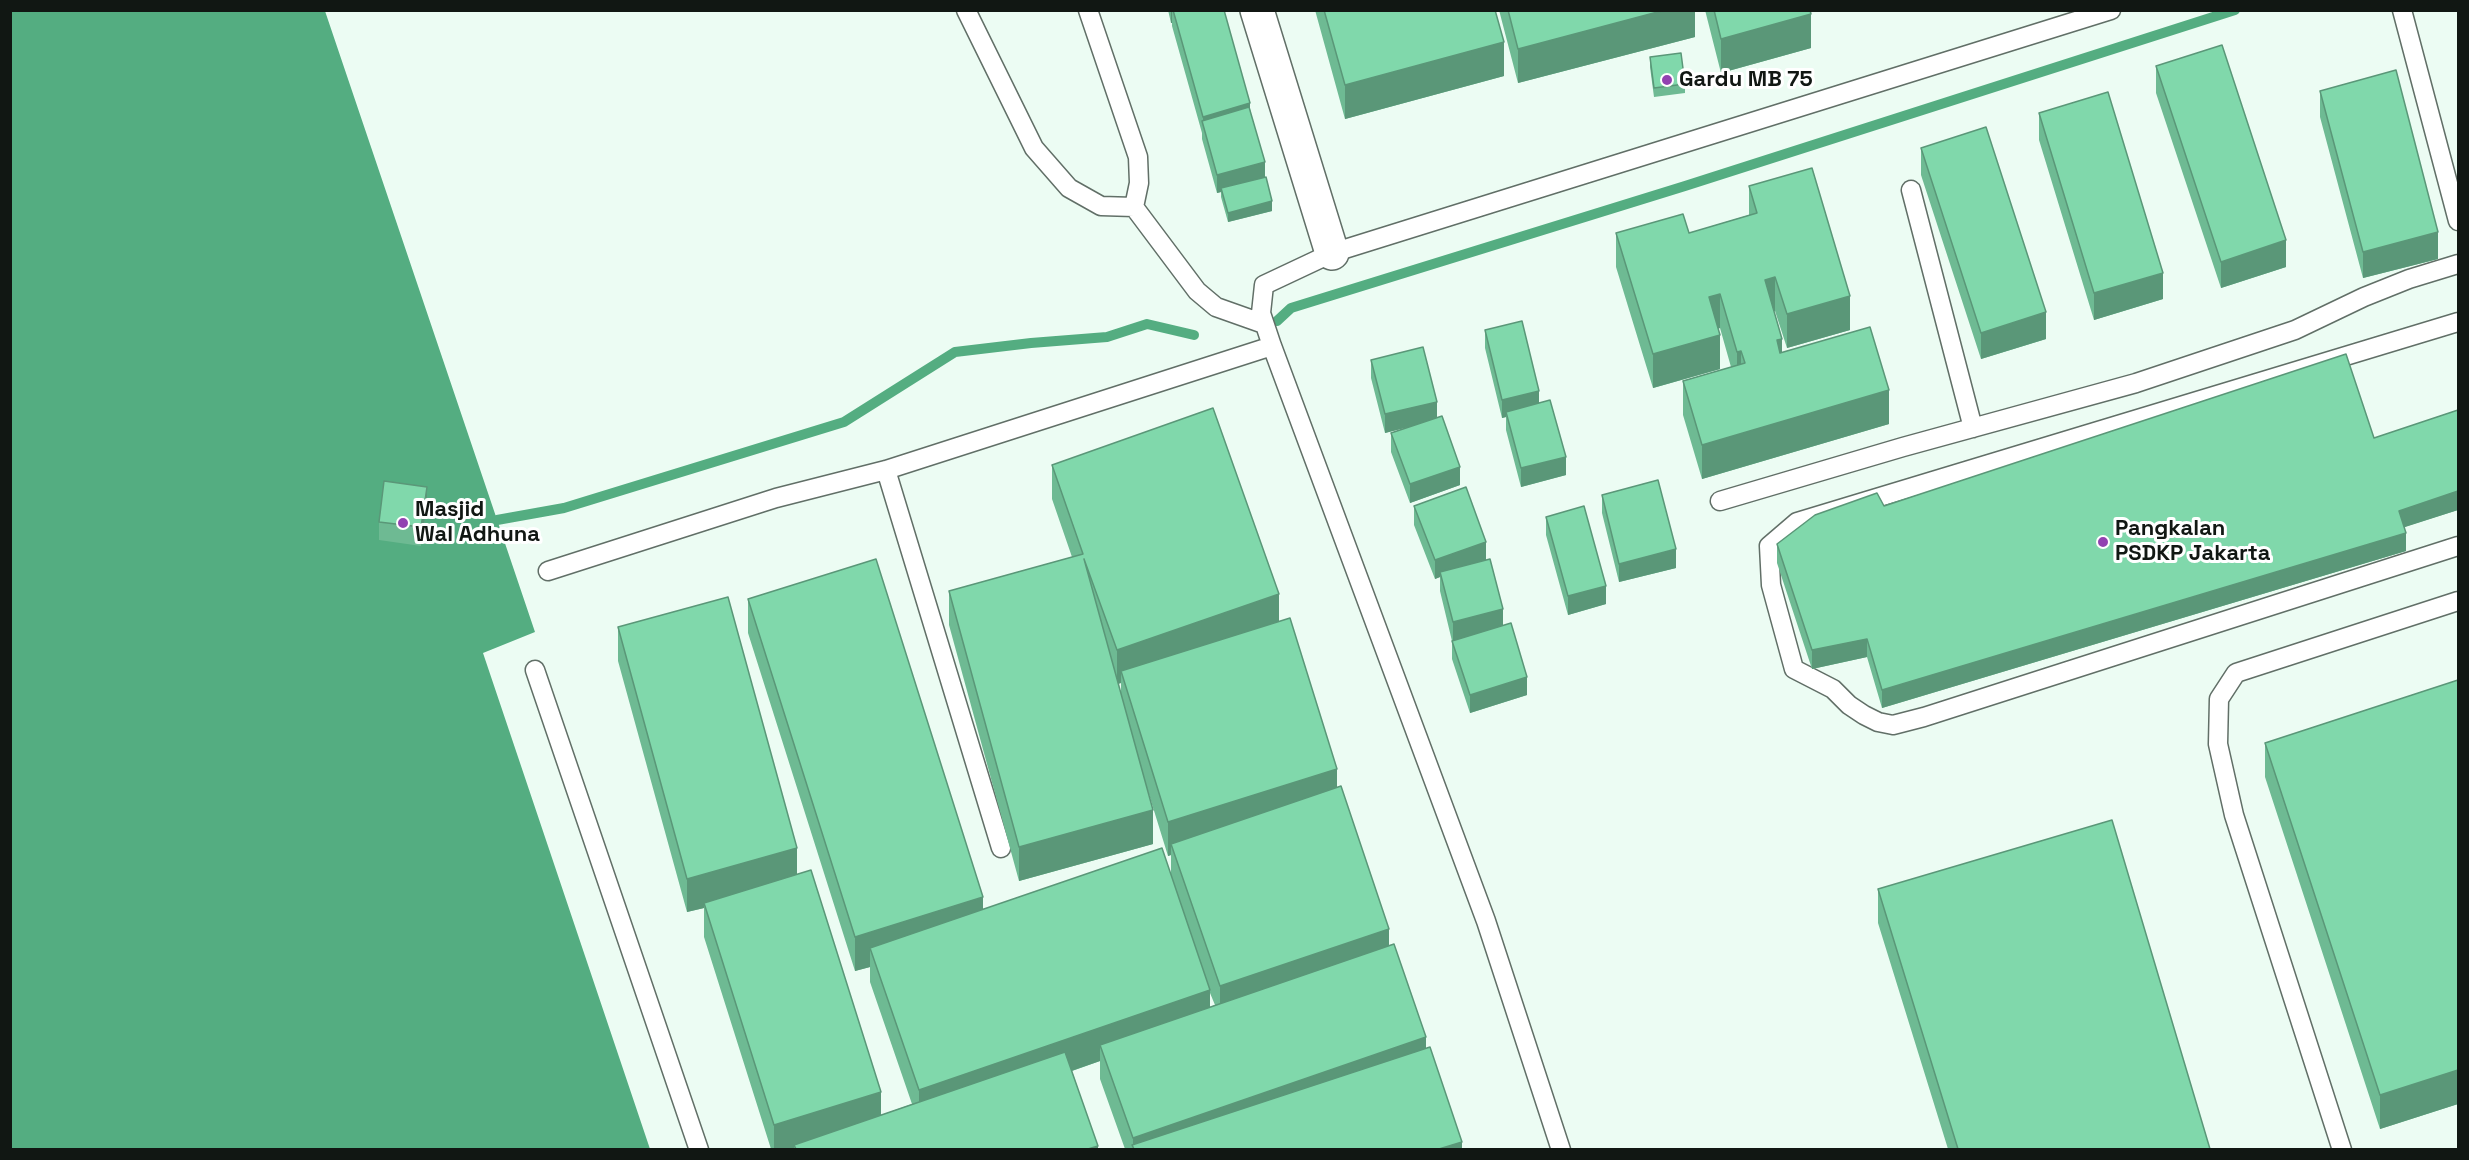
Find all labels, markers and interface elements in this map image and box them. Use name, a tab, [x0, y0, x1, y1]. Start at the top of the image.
place label: Gardu MB 75	[1679, 67, 1813, 93]
marker: Gardu MB 75	[1660, 73, 1674, 87]
place label: Masjid Wal Adhuna	[415, 497, 540, 548]
marker: Masjid Wal Adhuna	[396, 516, 410, 530]
place label: Pangkalan PSDKP Jakarta	[2115, 516, 2271, 568]
marker: Pangkalan PSDKP Jakarta	[2096, 535, 2110, 549]

